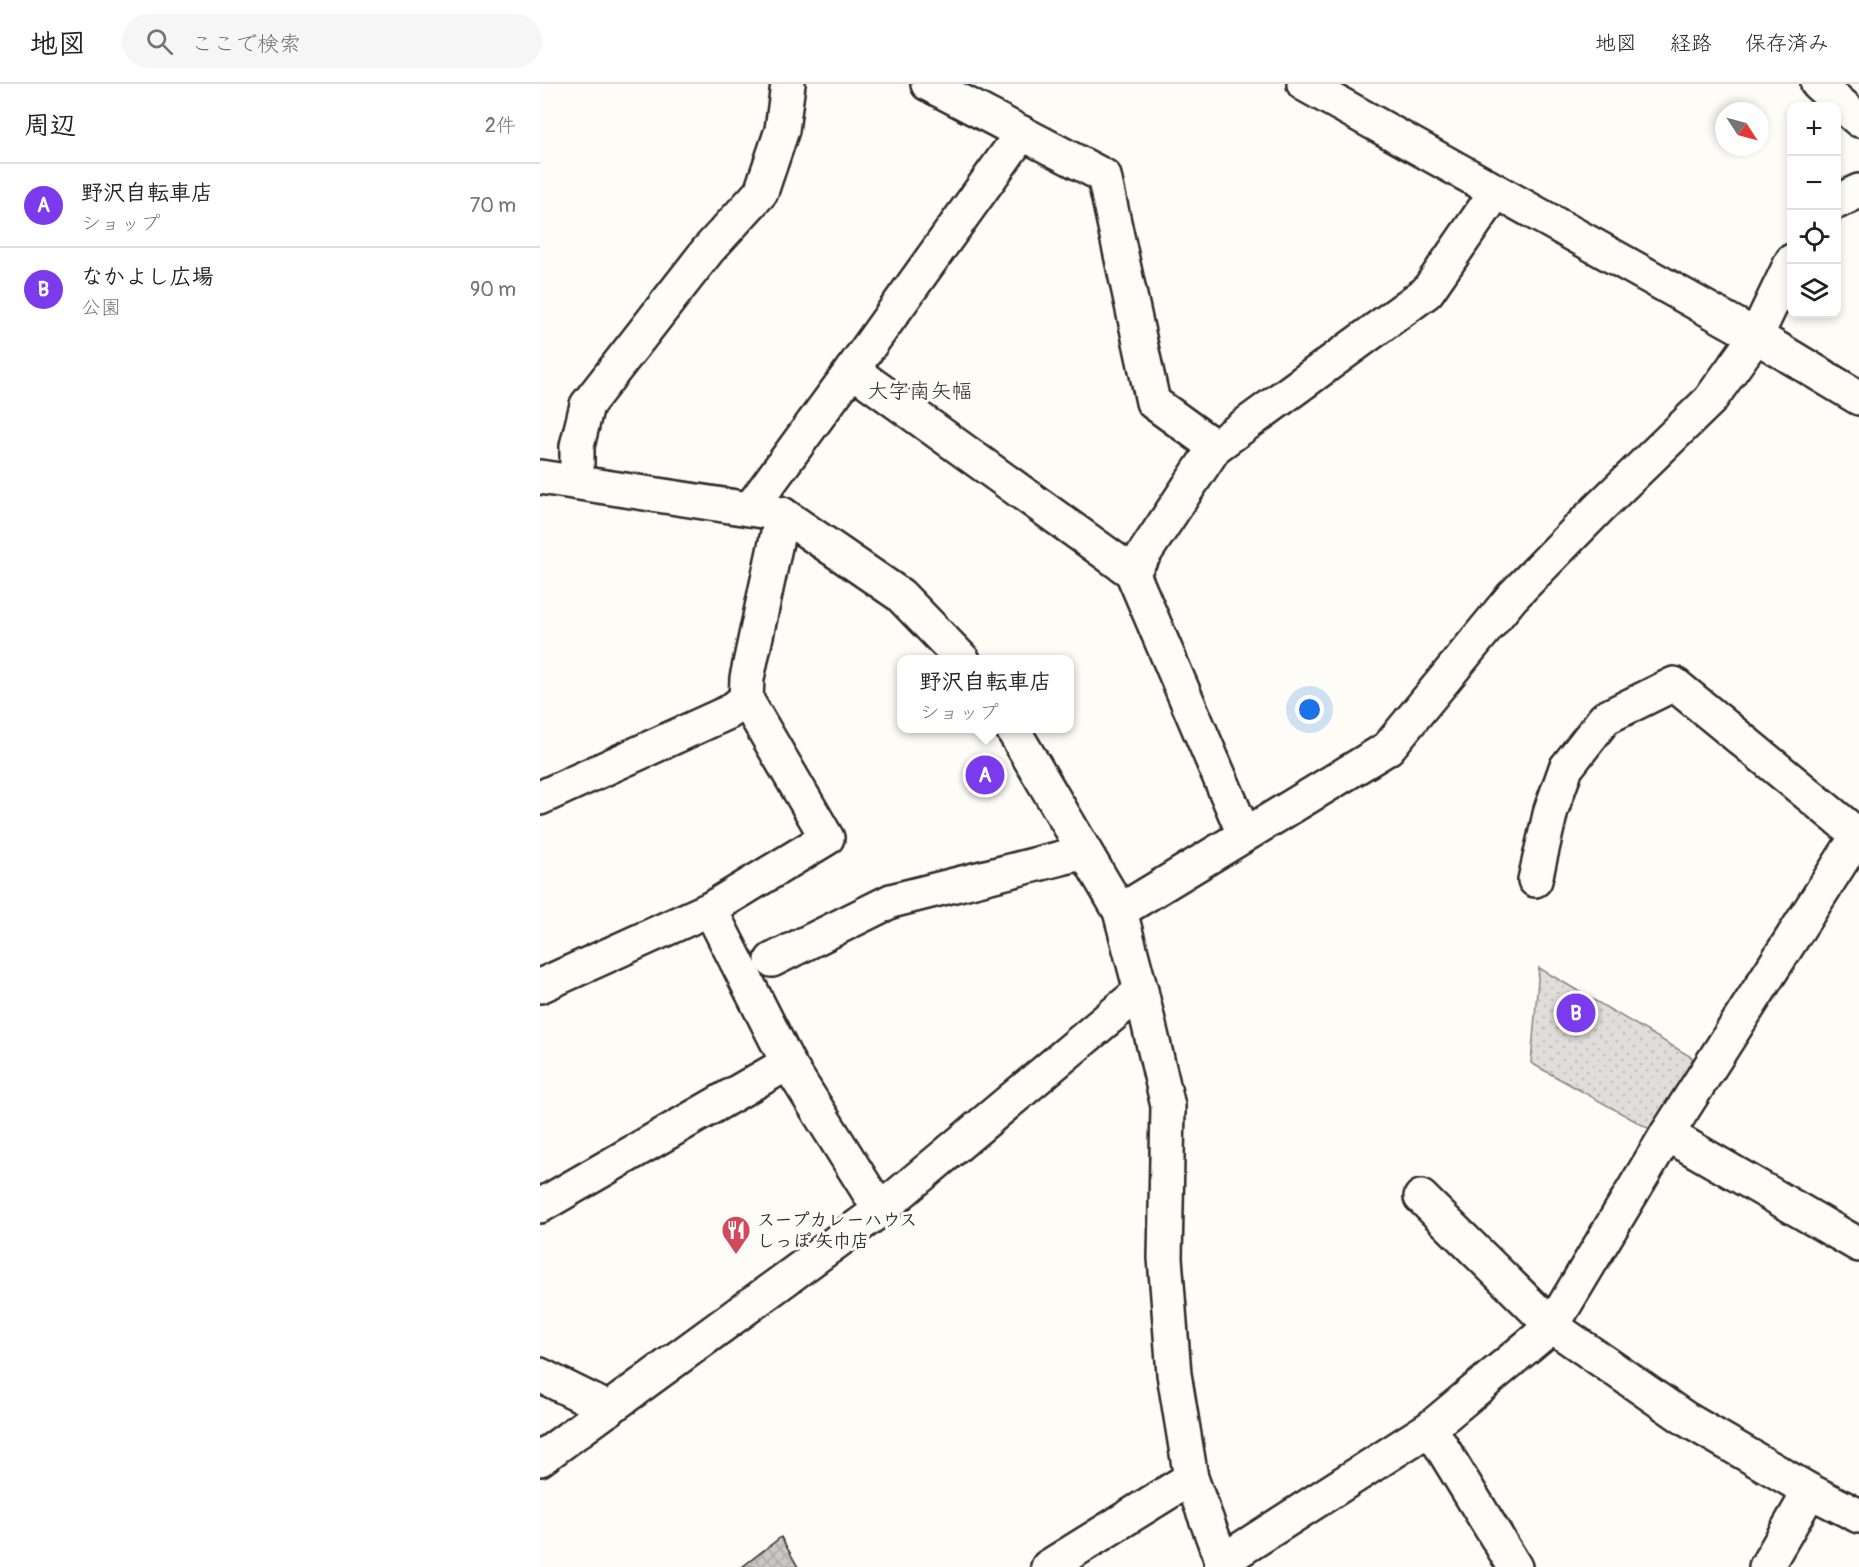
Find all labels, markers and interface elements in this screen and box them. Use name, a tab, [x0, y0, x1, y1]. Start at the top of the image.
search box	[122, 14, 542, 68]
icon: search	[143, 25, 176, 58]
text: 地図	[30, 27, 86, 62]
text: ここで検索	[191, 30, 301, 58]
text: 地図	[1595, 30, 1637, 57]
text: 経路	[1670, 30, 1712, 57]
text: 保存済み	[1745, 30, 1829, 57]
north arrow	[1715, 102, 1769, 156]
map controls	[1787, 102, 1841, 318]
button: +	[1787, 102, 1841, 156]
text: 周辺	[24, 110, 76, 142]
text: 2件	[485, 113, 516, 138]
button: −	[1787, 156, 1841, 210]
text: 野沢自転車店	[81, 179, 213, 207]
text: A	[37, 193, 50, 218]
text: 70 m	[470, 193, 516, 218]
button: locate	[1787, 210, 1841, 264]
text: ショップ	[81, 211, 160, 236]
text: なかよし広場	[81, 263, 213, 291]
button: layers	[1787, 264, 1841, 318]
text: B	[38, 277, 49, 302]
text: 90 m	[470, 277, 516, 302]
text: 公園	[81, 295, 121, 320]
district label: 大字南矢幅	[868, 378, 973, 405]
popup	[897, 655, 1074, 733]
text: 野沢自転車店	[919, 668, 1052, 696]
your location	[1295, 695, 1324, 724]
text: ショップ	[919, 700, 999, 725]
pin: A	[966, 752, 1004, 798]
pin: B	[1556, 990, 1596, 1036]
place label: スープカレーハウス しっぽ 矢巾店	[757, 1209, 917, 1253]
restaurant icon: スープカレーハウス しっぽ 矢巾店	[720, 1214, 752, 1256]

